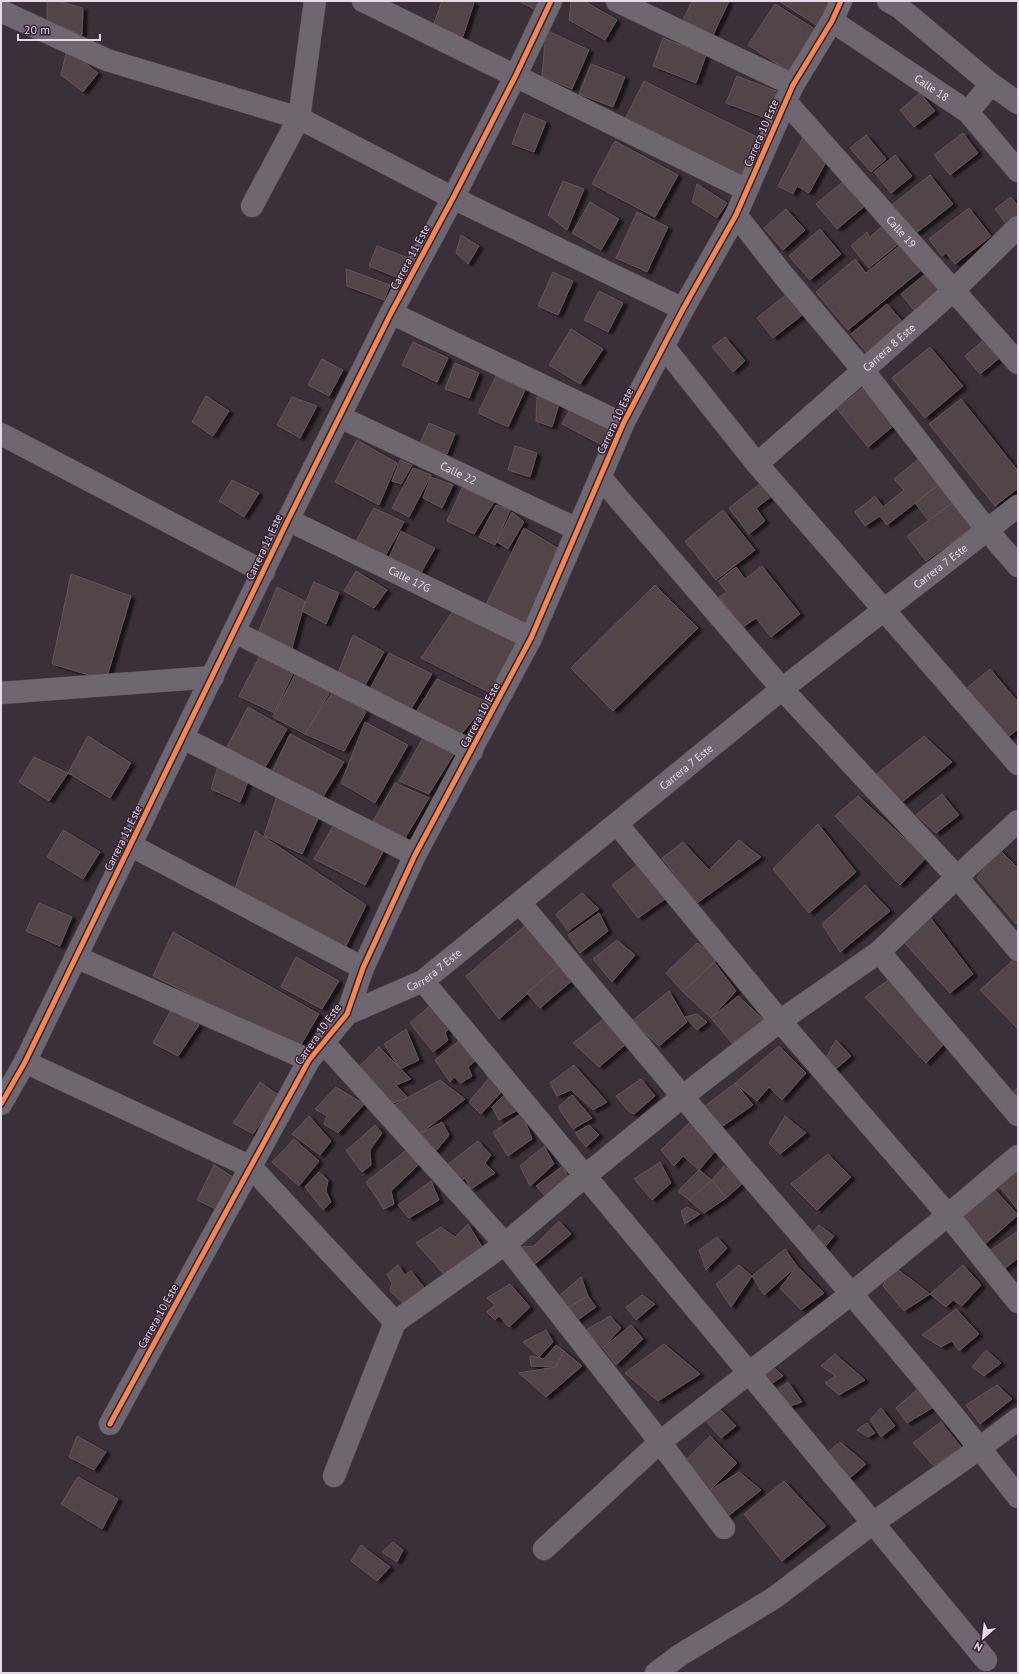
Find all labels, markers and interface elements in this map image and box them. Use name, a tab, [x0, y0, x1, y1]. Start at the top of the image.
scale bar	[18, 16, 100, 42]
text: 20 m	[24, 22, 50, 37]
street label: Calle 18	[912, 71, 952, 104]
street label: Carrera 10 Este	[741, 97, 782, 169]
street label: Calle 19	[883, 213, 919, 251]
street label: Carrera 11 Este	[387, 222, 433, 292]
street label: Carrera 8 Este	[860, 320, 918, 374]
street label: Carrera 10 Este	[594, 385, 637, 456]
street label: Calle 22	[438, 458, 479, 488]
street label: Carrera 11 Este	[243, 511, 286, 582]
street label: Carrera 7 Este	[910, 541, 971, 592]
street label: Calle 17G	[386, 563, 433, 595]
street label: Carrera 10 Este	[457, 680, 503, 750]
street label: Carrera 7 Este	[657, 741, 716, 793]
street label: Carrera 11 Este	[101, 802, 145, 873]
street label: Carrera 7 Este	[404, 945, 465, 994]
street label: Carrera 10 Este	[292, 1000, 344, 1067]
street label: Carrera 10 Este	[135, 1281, 182, 1351]
north arrow	[963, 1618, 1003, 1658]
text: N	[972, 1639, 985, 1655]

